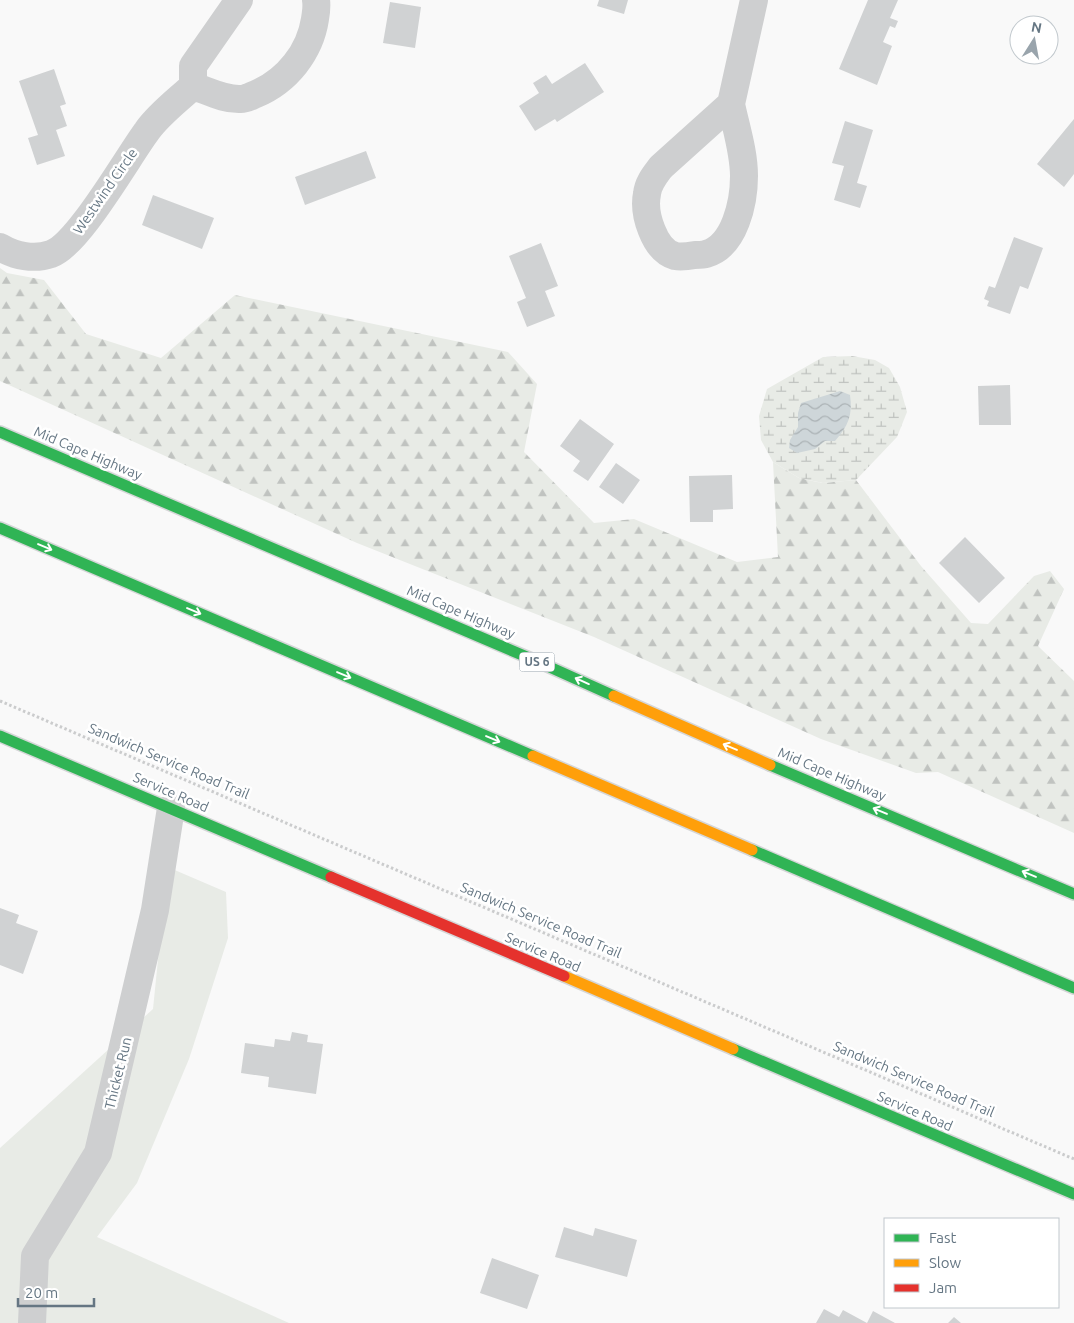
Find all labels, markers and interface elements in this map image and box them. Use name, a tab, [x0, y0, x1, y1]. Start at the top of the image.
north arrow	[1009, 15, 1059, 65]
text: N	[1030, 18, 1043, 36]
street label: Westwind Circle	[70, 145, 140, 237]
street label: Mid Cape Highway	[32, 423, 145, 483]
one-way arrow	[37, 543, 52, 553]
street label: Mid Cape Highway	[405, 582, 518, 642]
one-way arrow	[186, 607, 201, 617]
road number: US 6	[520, 652, 554, 672]
one-way arrow	[336, 671, 351, 680]
one-way arrow	[575, 676, 590, 686]
street label: Sandwich Service Road Trail	[86, 719, 252, 803]
one-way arrow	[485, 734, 500, 744]
one-way arrow	[723, 742, 738, 752]
street label: Mid Cape Highway	[776, 744, 889, 804]
street label: Service Road	[131, 769, 211, 815]
one-way arrow	[873, 805, 888, 815]
one-way arrow	[1022, 869, 1037, 879]
street label: Sandwich Service Road Trail	[458, 878, 624, 962]
street label: Service Road	[503, 929, 583, 975]
street label: Thicket Run	[101, 1035, 135, 1111]
street label: Sandwich Service Road Trail	[831, 1037, 997, 1121]
street label: Service Road	[875, 1088, 955, 1134]
legend	[884, 1218, 1059, 1308]
text: Fast	[929, 1229, 957, 1246]
text: Slow	[929, 1254, 962, 1271]
scale bar	[18, 1276, 94, 1308]
text: Jam	[929, 1279, 957, 1296]
text: 20 m	[25, 1284, 58, 1301]

